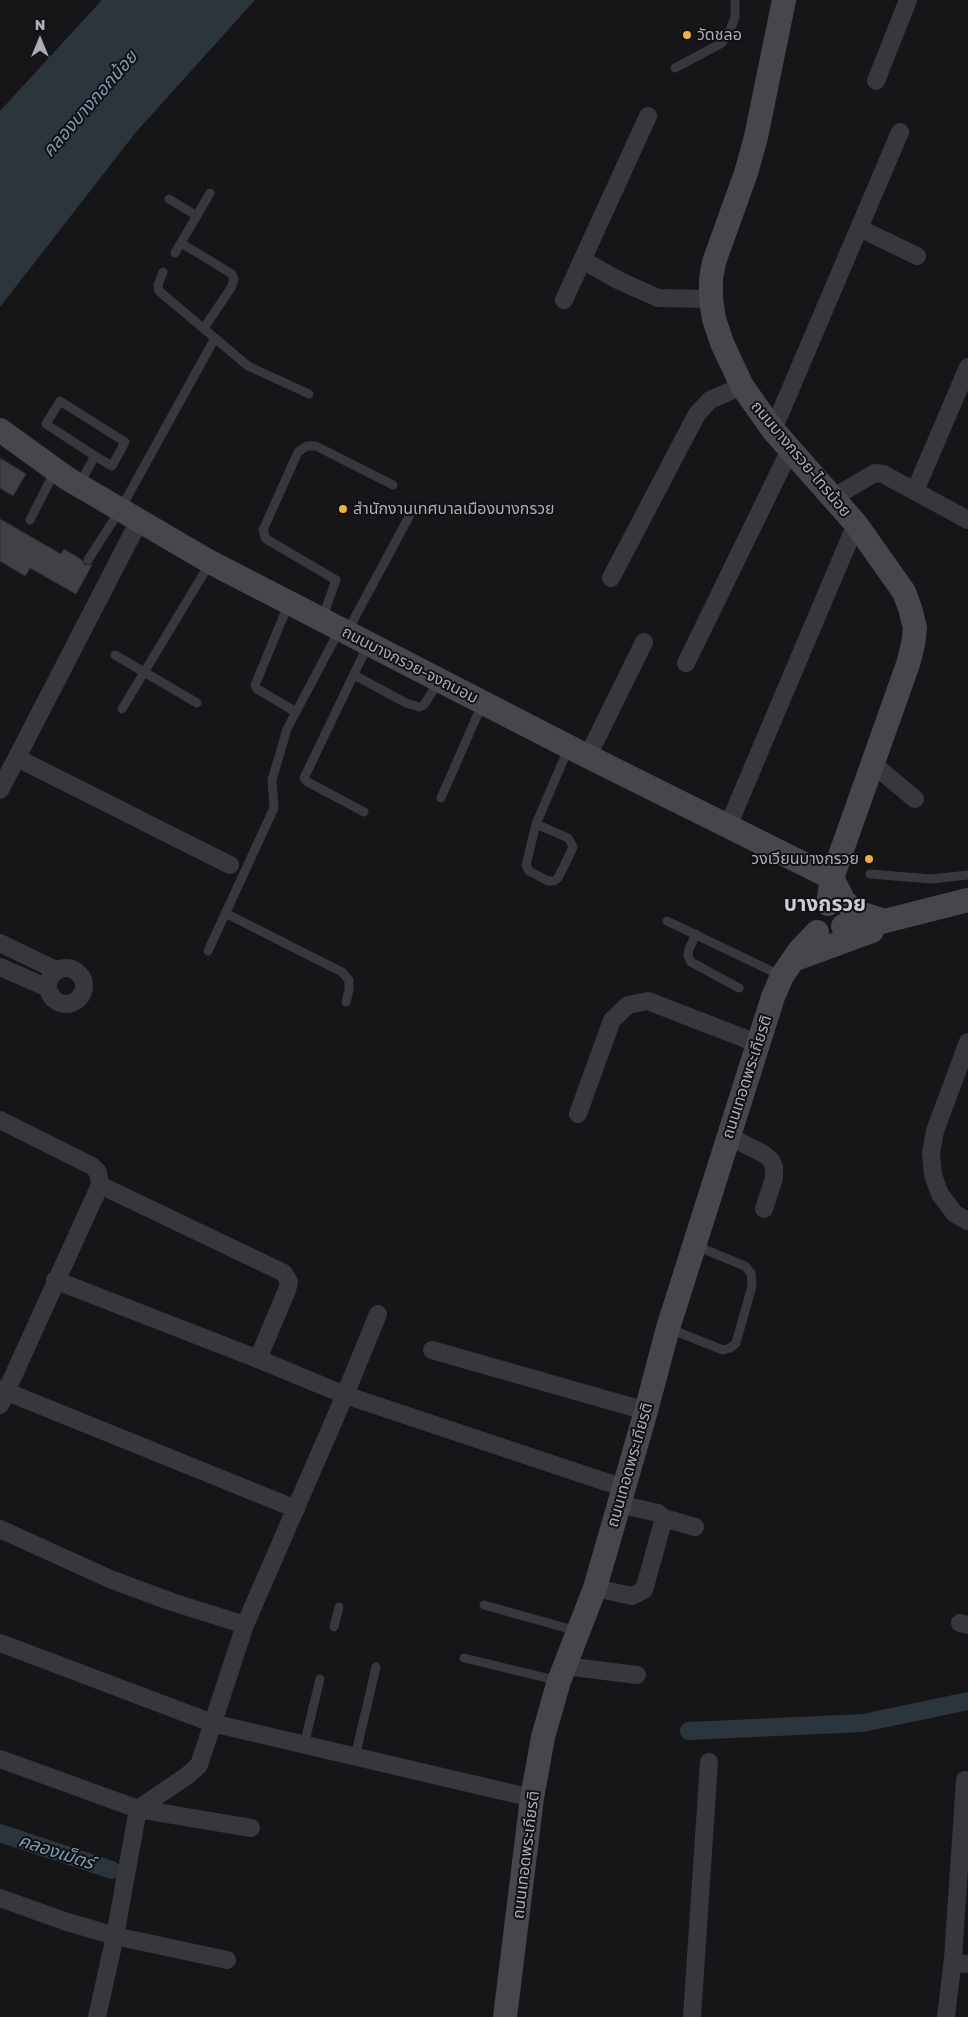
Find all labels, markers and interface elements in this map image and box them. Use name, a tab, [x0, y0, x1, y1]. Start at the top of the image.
north arrow	[15, 15, 65, 65]
text: N	[35, 16, 45, 33]
place label: วัดชลอ	[697, 25, 742, 45]
marker: วัดชลอ	[681, 29, 693, 41]
water label: คลองบางกอกน้อย	[38, 47, 142, 161]
street label: ถนนบางกรวย-ไทรน้อย	[747, 397, 855, 521]
place label: สำนักงานเทศบาลเมืองบางกรวย	[353, 499, 555, 519]
marker: สำนักงานเทศบาลเมืองบางกรวย	[337, 503, 349, 515]
street label: ถนนบางกรวย-จงถนอม	[339, 622, 481, 708]
place label: วงเวียนบางกรวย	[751, 849, 859, 869]
marker: วงเวียนบางกรวย	[863, 853, 875, 865]
district label: บางกรวย	[784, 891, 866, 917]
street label: ถนนเทอดพระเกียรติ	[718, 1013, 776, 1141]
street label: ถนนเทอดพระเกียรติ	[603, 1400, 657, 1530]
street label: ถนนเทอดพระเกียรติ	[509, 1790, 543, 1920]
water label: คลองเม็ตร์	[16, 1830, 96, 1874]

